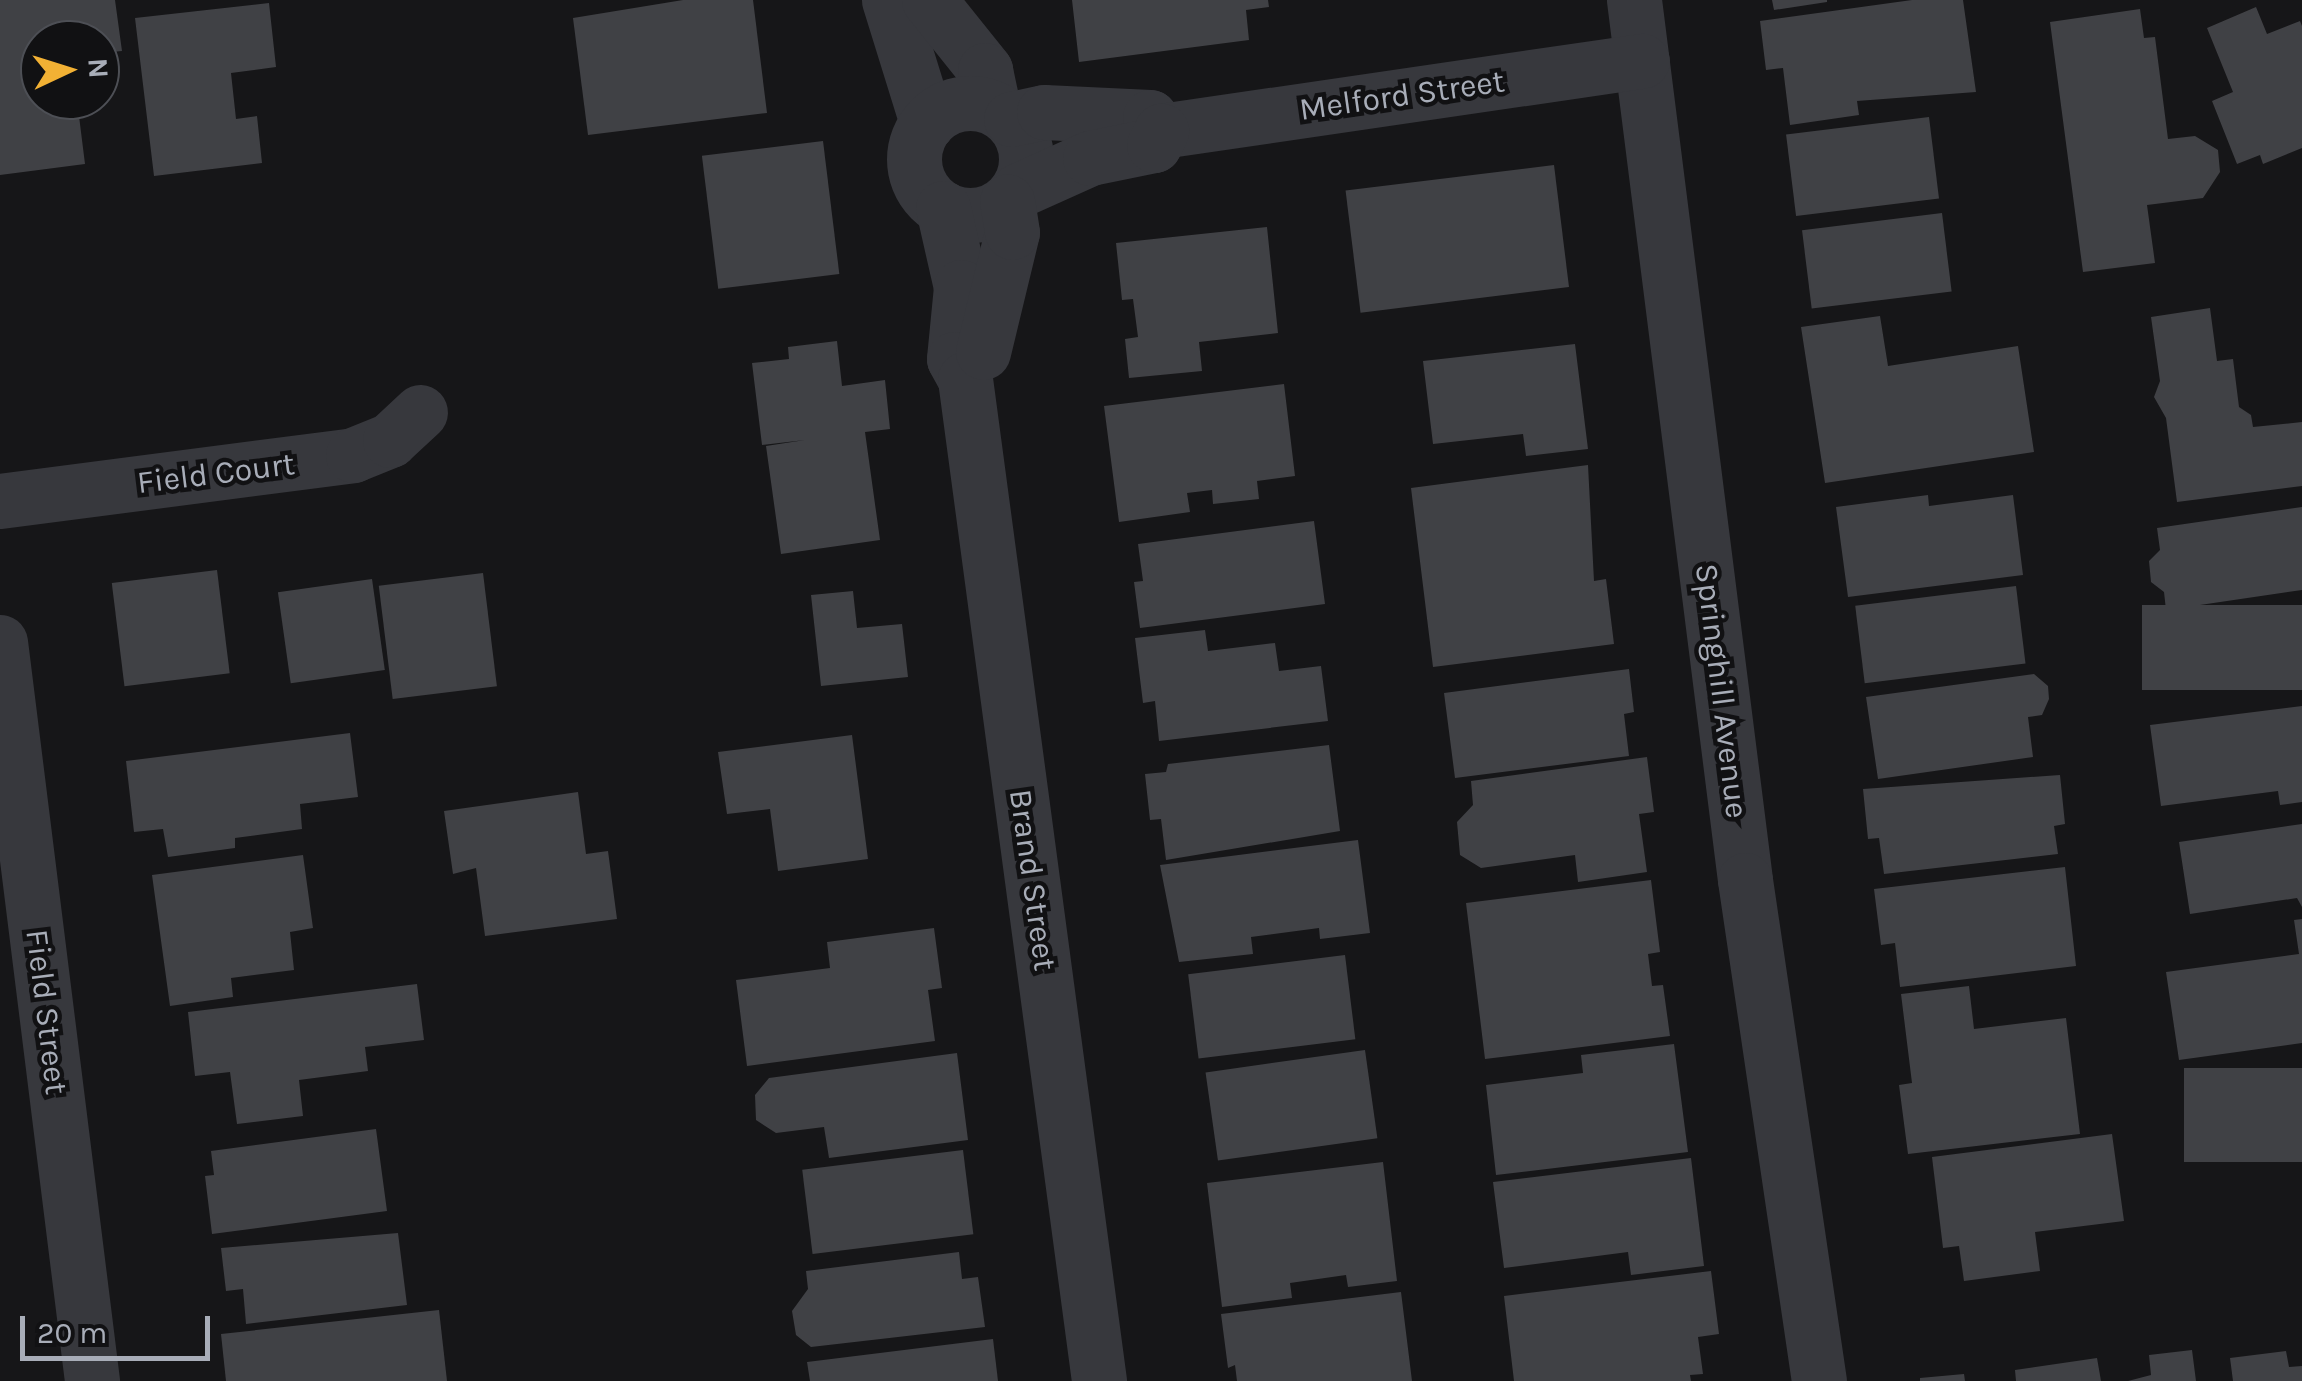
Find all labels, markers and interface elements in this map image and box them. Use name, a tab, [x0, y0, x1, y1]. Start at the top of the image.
north arrow	[20, 20, 120, 120]
text: N	[81, 57, 116, 79]
street label: Melford Street	[1297, 63, 1507, 129]
street label: Field Court	[135, 445, 297, 503]
street label: Springhill Avenue	[1686, 562, 1756, 820]
street label: Brand Street	[1000, 787, 1064, 973]
street label: Field Street	[17, 927, 75, 1097]
scale bar	[25, 1296, 215, 1358]
text: 20 m	[37, 1315, 107, 1351]

